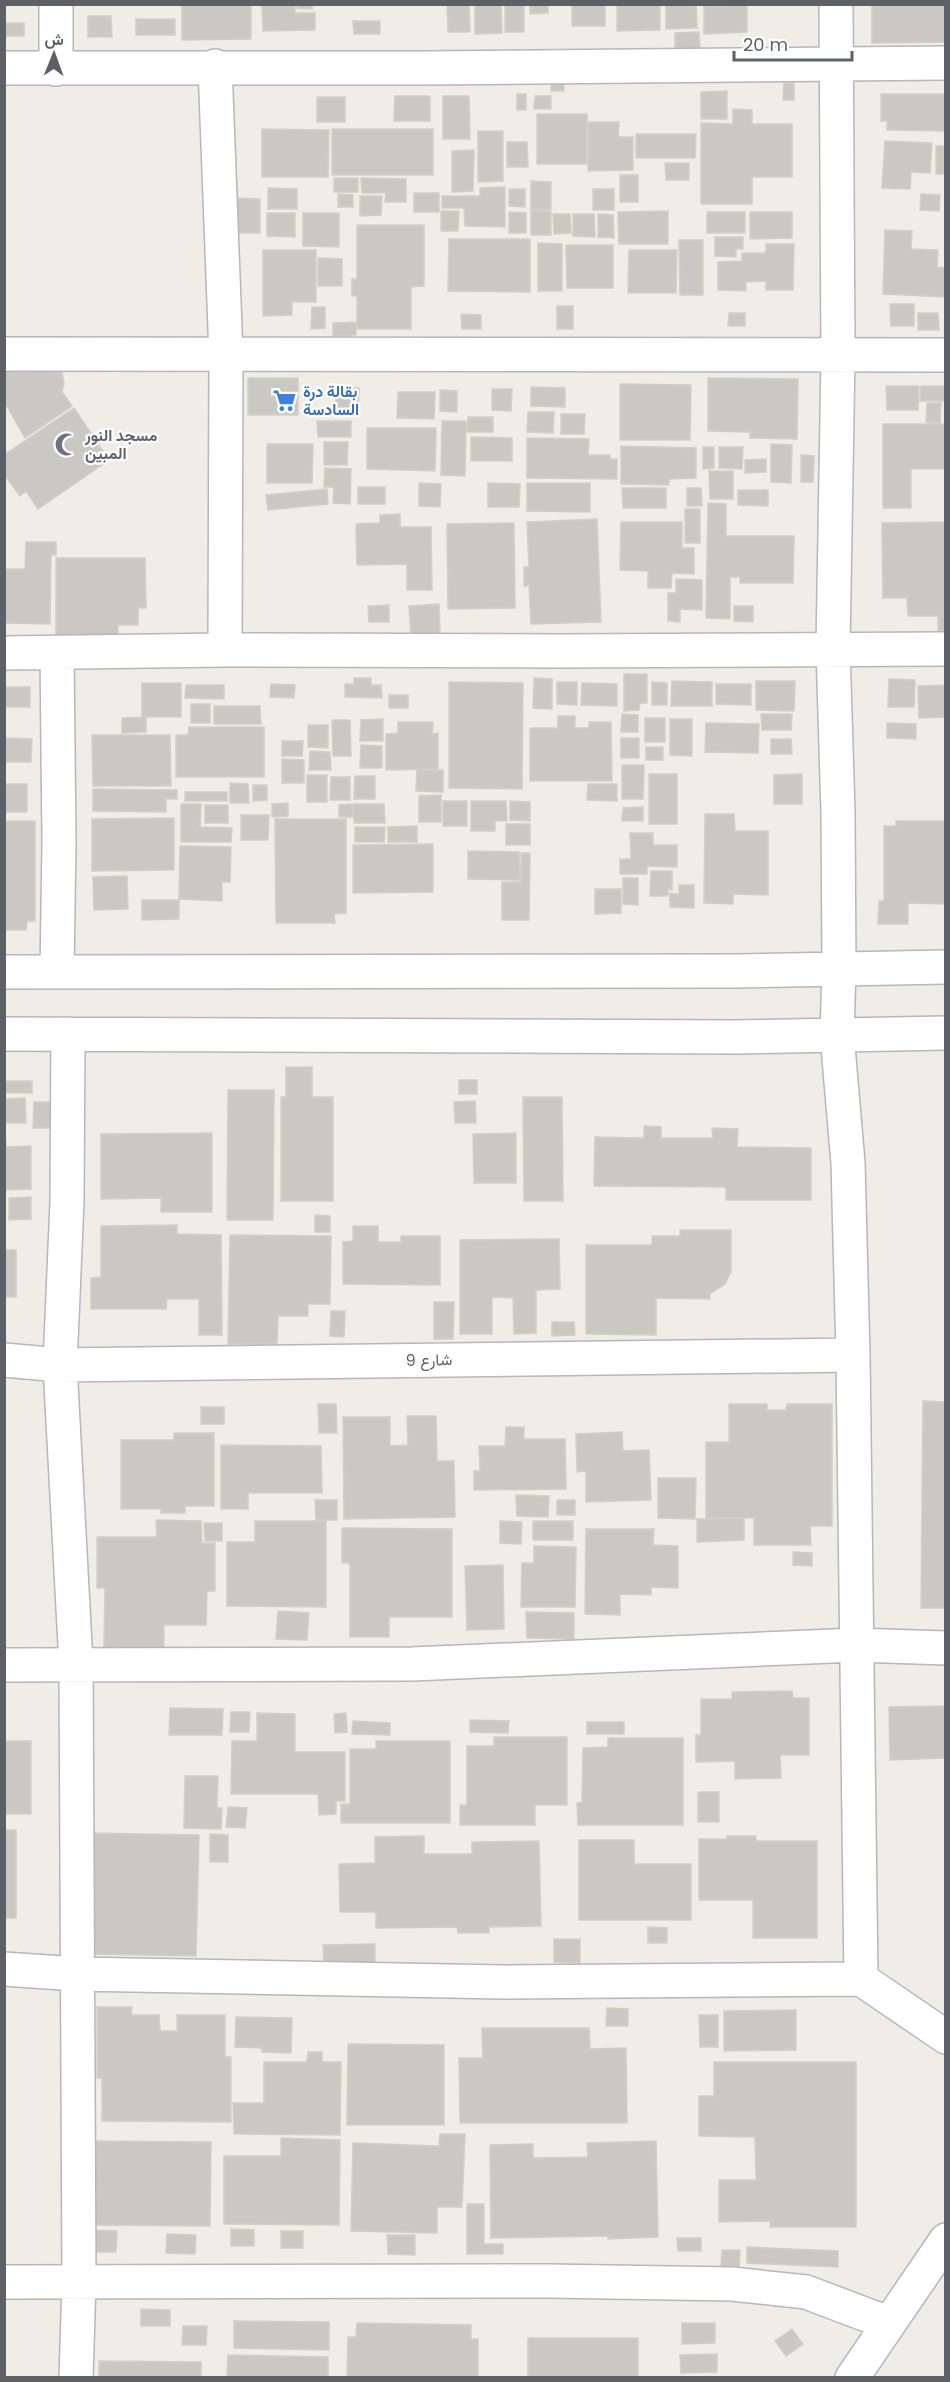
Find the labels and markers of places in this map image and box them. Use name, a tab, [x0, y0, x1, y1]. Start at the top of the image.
place label: بقالة درة السادسة	[303, 380, 359, 421]
supermarket icon: بقالة درة السادسة	[272, 387, 298, 413]
place label: مسجد النور المبين	[84, 424, 158, 465]
mosque icon: مسجد النور المبين	[54, 431, 80, 457]

